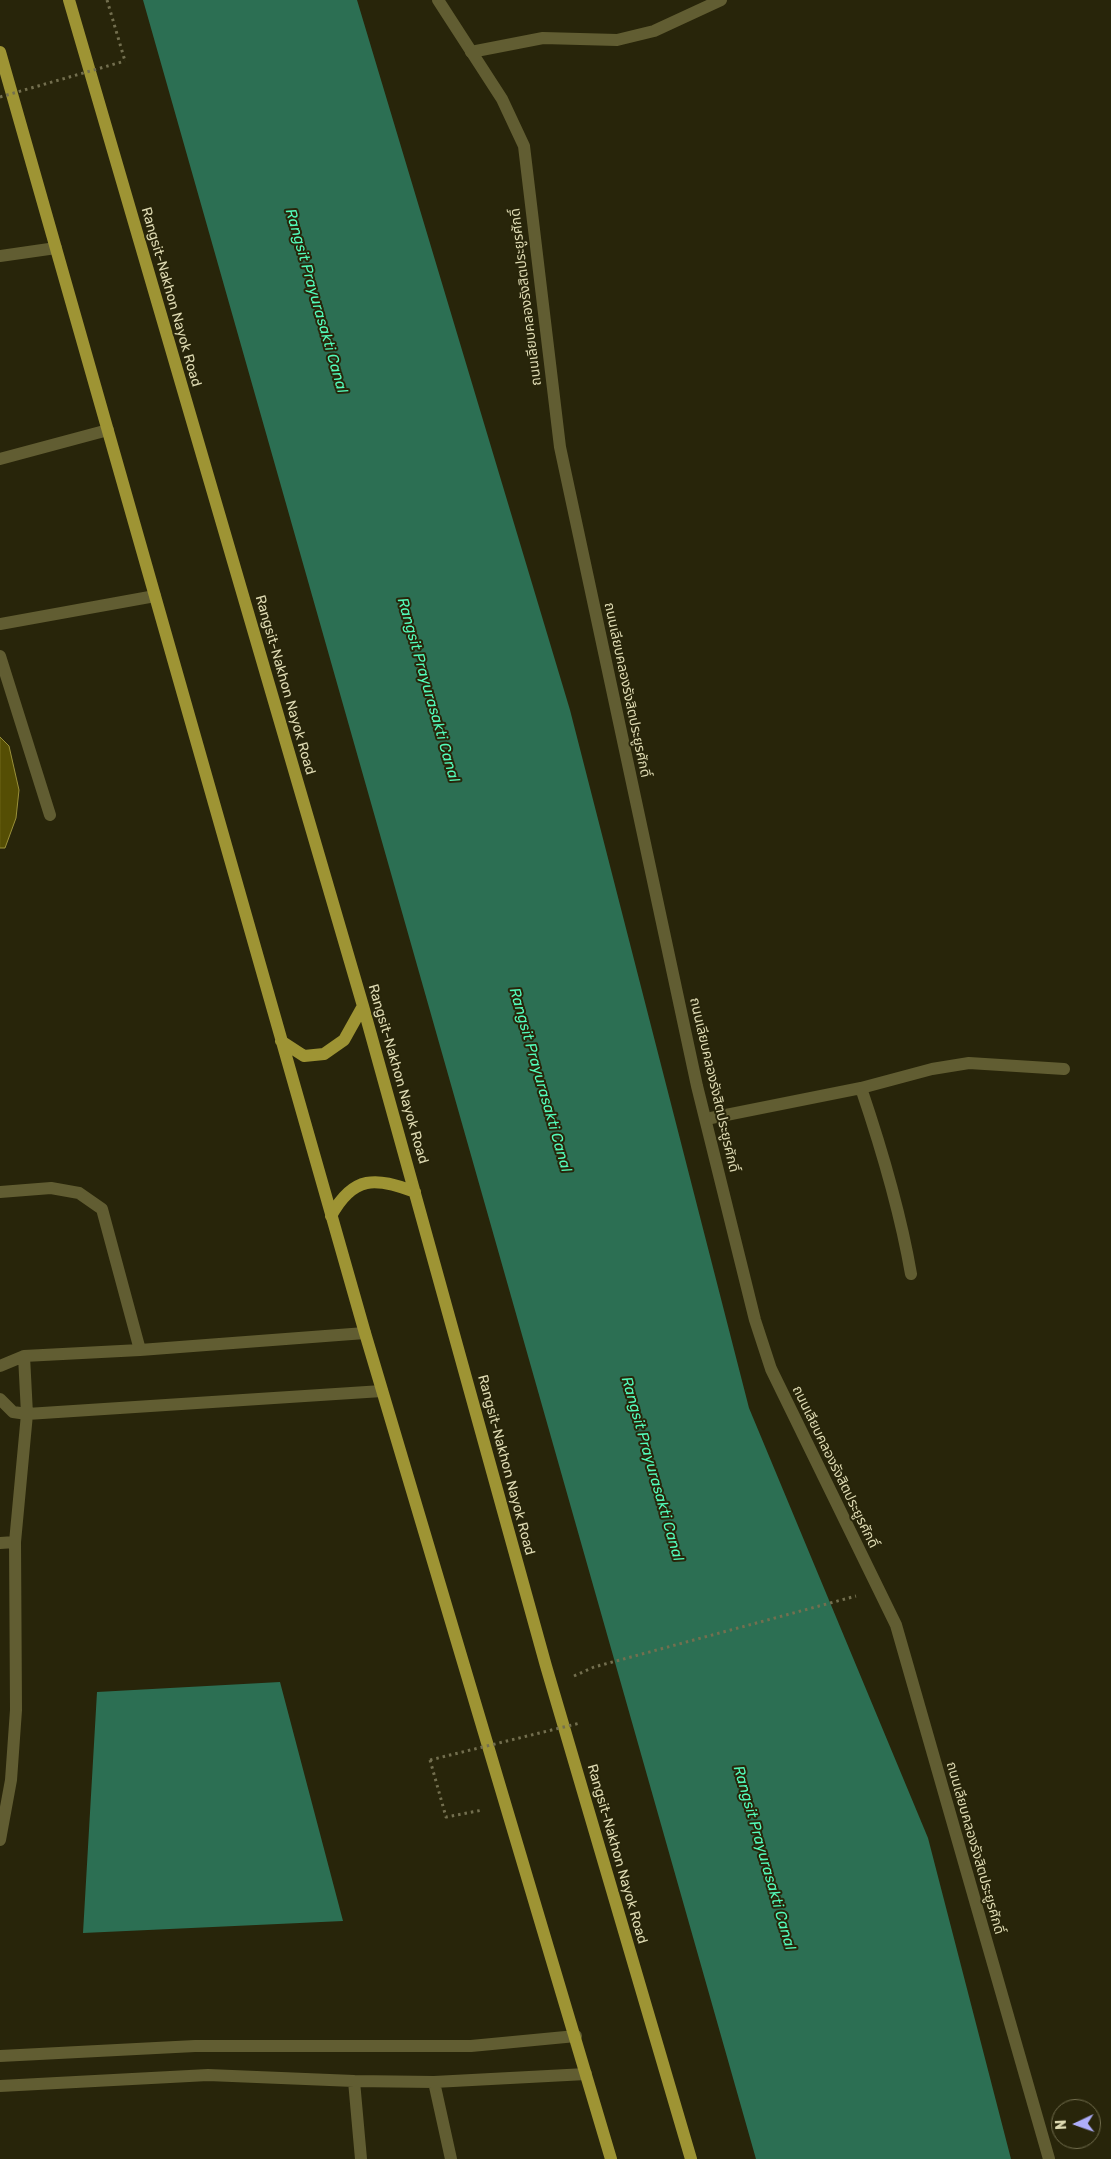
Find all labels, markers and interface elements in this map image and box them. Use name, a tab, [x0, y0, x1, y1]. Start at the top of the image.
street label: Rangsit-Nakhon Nayok Road	[137, 205, 205, 389]
water label: Rangsit Prayurasakti Canal	[281, 207, 351, 395]
street label: ถนนเลียบคลองรังสิตประยูรศักดิ์	[507, 207, 545, 387]
street label: Rangsit-Nakhon Nayok Road	[251, 593, 319, 777]
water label: Rangsit Prayurasakti Canal	[393, 596, 463, 784]
street label: ถนนเลียบคลองรังสิตประยูรศักดิ์	[600, 601, 654, 779]
street label: Rangsit-Nakhon Nayok Road	[364, 982, 432, 1166]
water label: Rangsit Prayurasakti Canal	[505, 986, 575, 1174]
street label: ถนนเลียบคลองรังสิตประยูรศักดิ์	[686, 996, 742, 1174]
street label: Rangsit-Nakhon Nayok Road	[474, 1373, 538, 1557]
water label: Rangsit Prayurasakti Canal	[617, 1375, 687, 1563]
street label: ถนนเลียบคลองรังสิตประยูรศักดิ์	[788, 1383, 882, 1551]
street label: ถนนเลียบคลองรังสิตประยูรศักดิ์	[942, 1760, 1008, 1936]
street label: Rangsit-Nakhon Nayok Road	[583, 1762, 651, 1946]
water label: Rangsit Prayurasakti Canal	[729, 1764, 799, 1952]
north arrow	[1051, 2099, 1101, 2149]
text: N	[1053, 2119, 1070, 2130]

